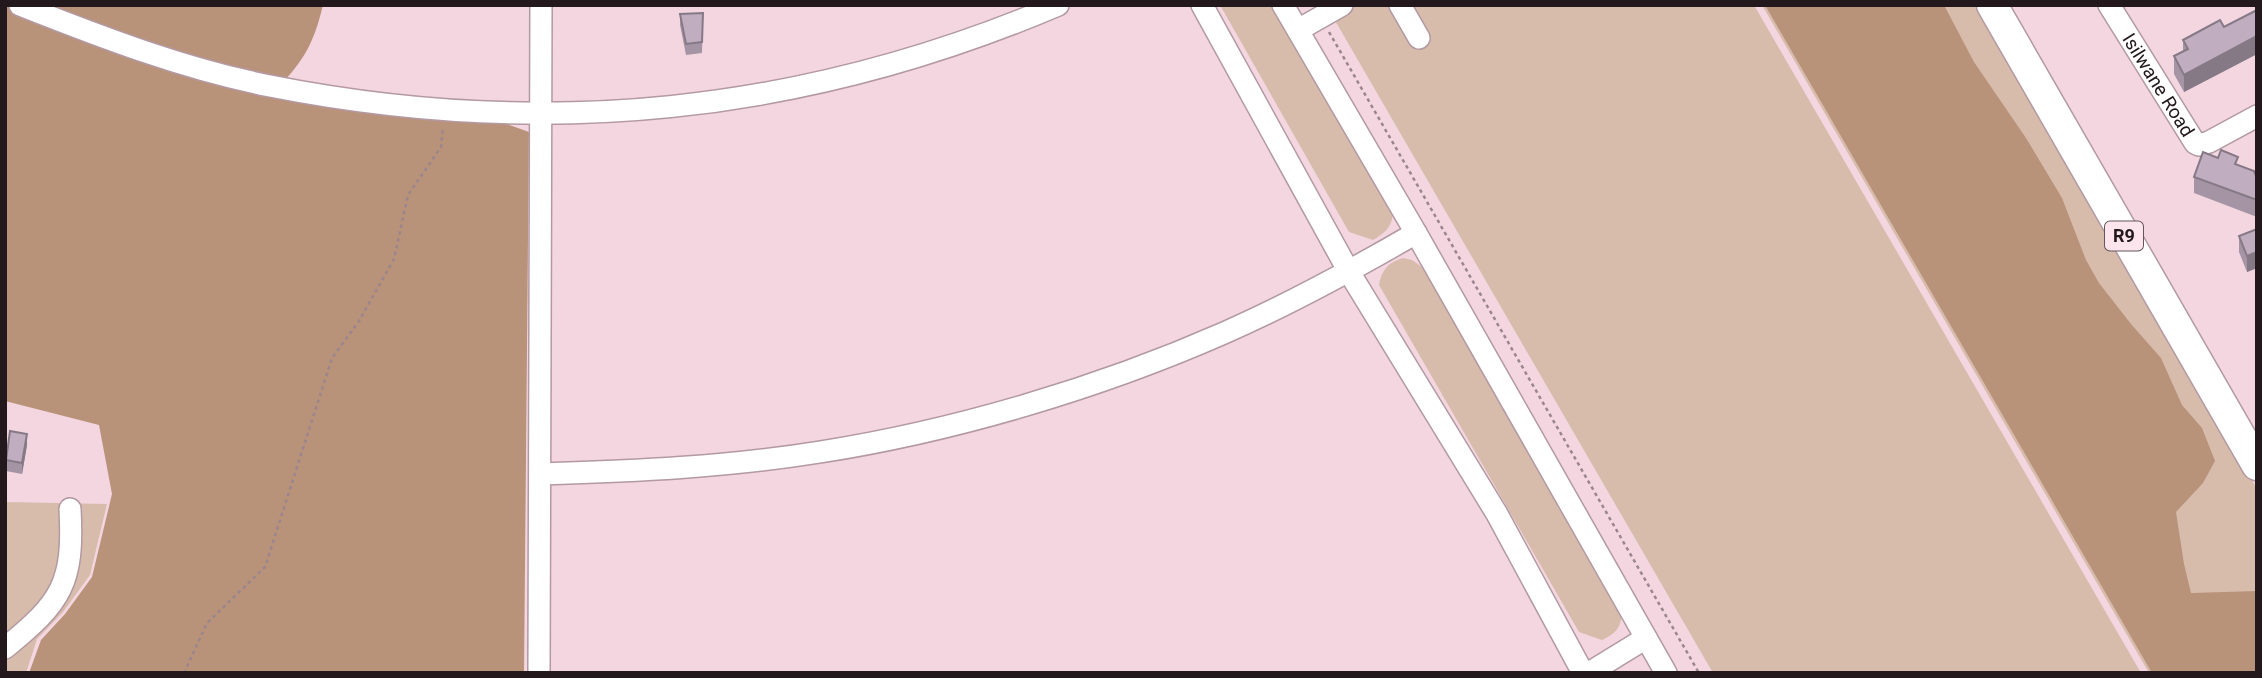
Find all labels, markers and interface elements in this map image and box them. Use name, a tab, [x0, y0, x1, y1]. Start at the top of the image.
street label: Isilwane Road	[2117, 29, 2199, 141]
road number: R9	[2105, 222, 2143, 250]

